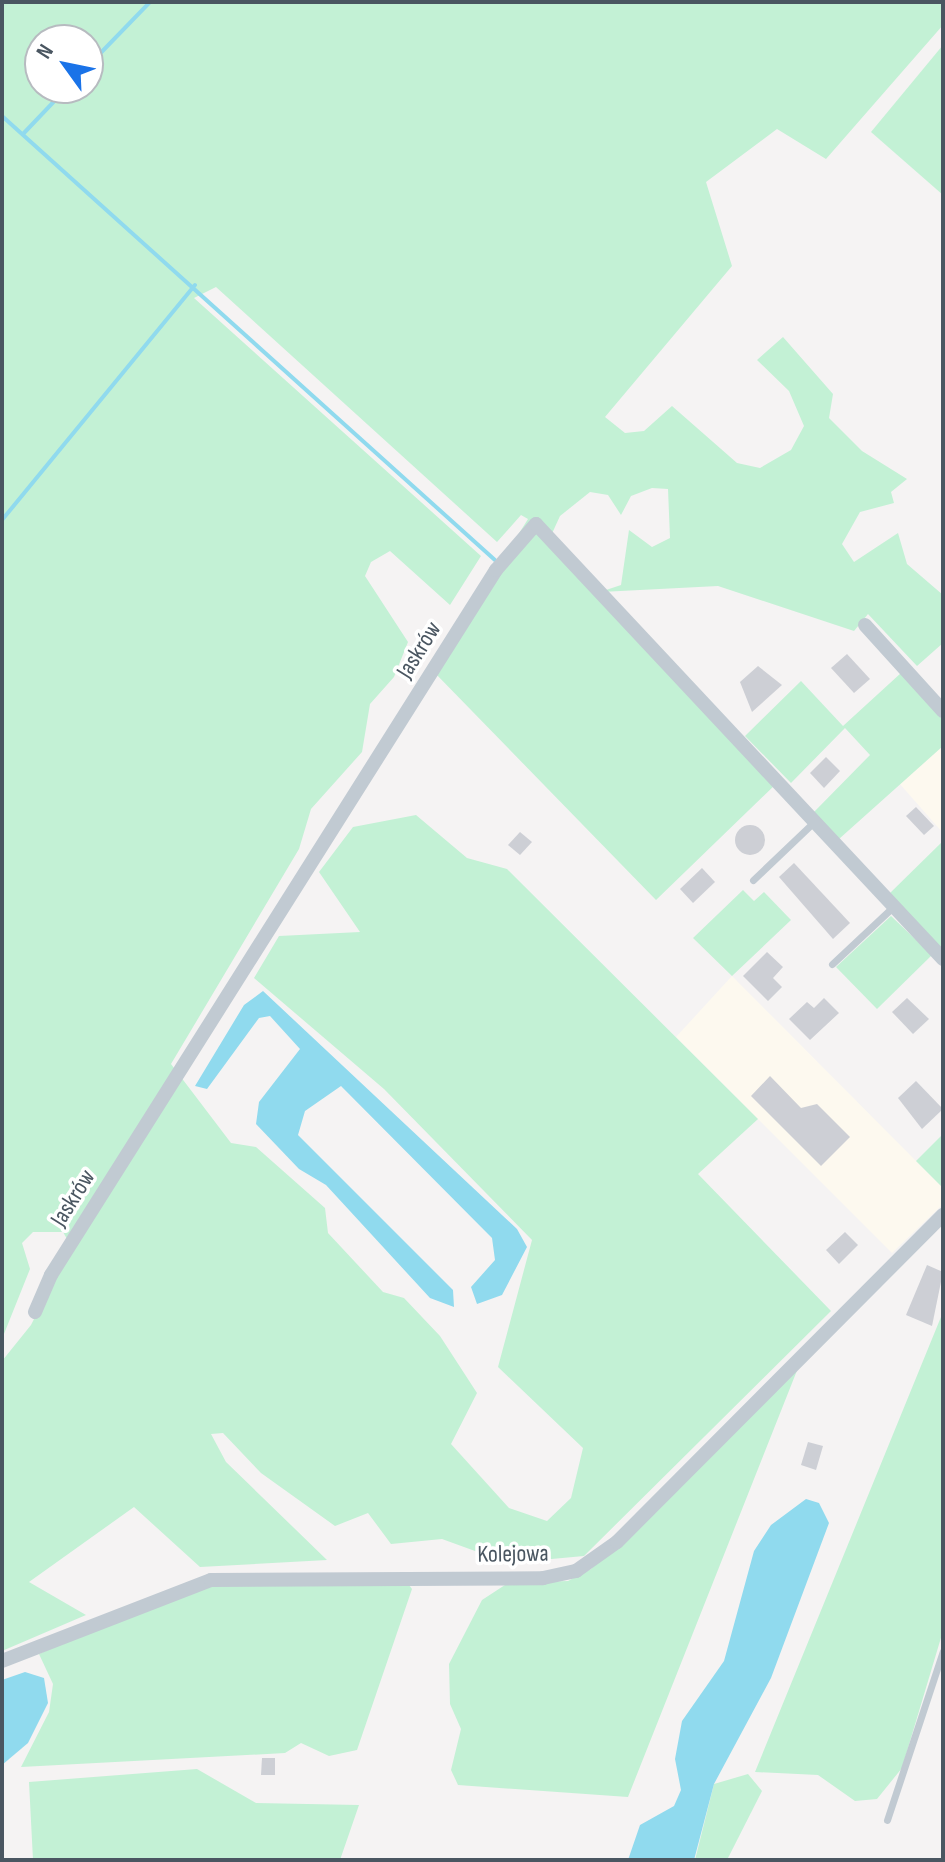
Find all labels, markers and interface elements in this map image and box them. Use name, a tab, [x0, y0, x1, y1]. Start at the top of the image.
north arrow	[24, 24, 104, 104]
text: N	[31, 39, 60, 64]
street label: Jaskrów	[390, 616, 448, 684]
street label: Jaskrów	[44, 1164, 102, 1232]
street label: Kolejowa	[477, 1539, 549, 1569]

